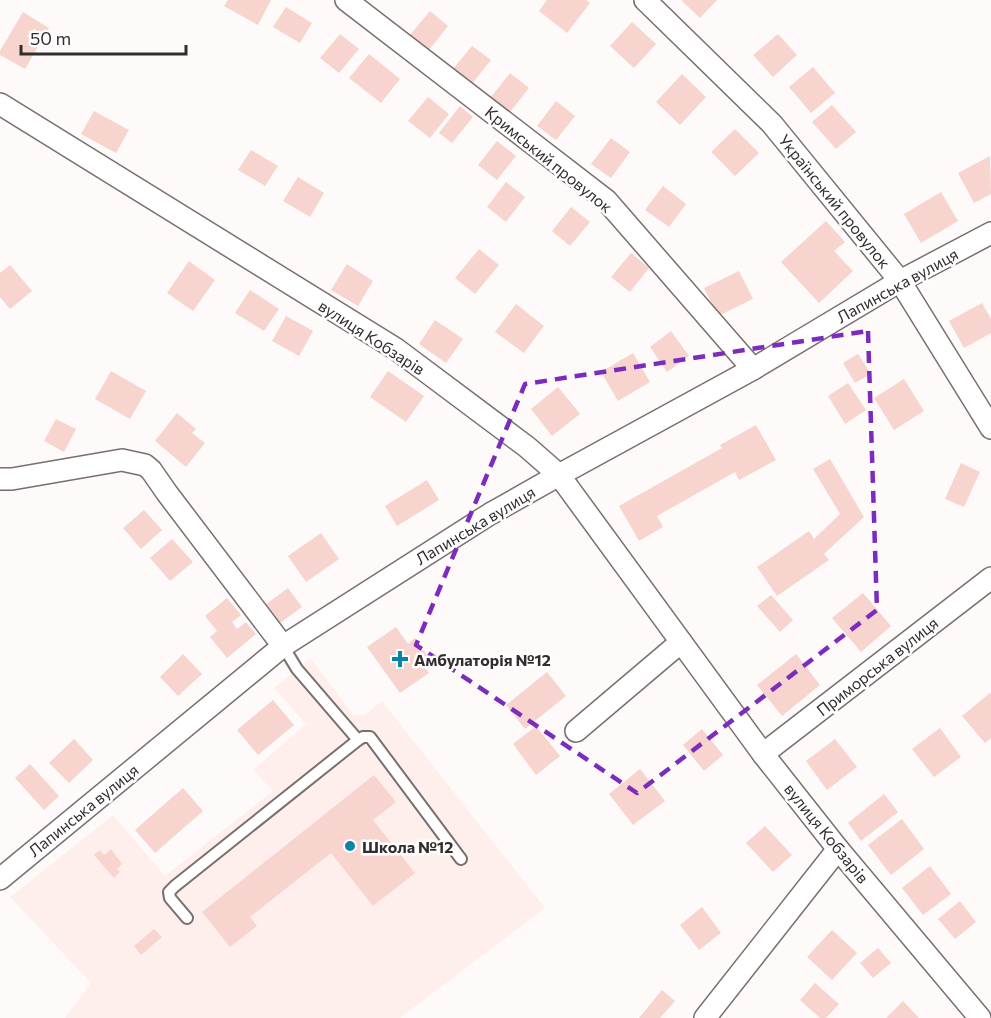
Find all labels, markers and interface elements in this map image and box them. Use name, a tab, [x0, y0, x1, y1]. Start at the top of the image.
scale bar	[21, 18, 186, 56]
text: 50 m	[30, 27, 71, 49]
street label: Кримський провулок	[482, 102, 617, 216]
street label: Український провулок	[775, 130, 895, 272]
street label: Лапинська вулиця	[833, 244, 961, 326]
street label: вулиця Кобзарів	[315, 296, 429, 378]
street label: Лапинська вулиця	[412, 482, 538, 568]
street label: Приморська вулиця	[812, 613, 942, 719]
marker: Амбулаторія №12	[391, 650, 409, 668]
place label: Амбулаторія №12	[414, 650, 551, 669]
street label: Лапинська вулиця	[24, 760, 142, 860]
street label: вулиця Кобзарів	[781, 779, 873, 887]
place label: Школа №12	[362, 837, 453, 856]
marker: Школа №12	[343, 839, 357, 853]

